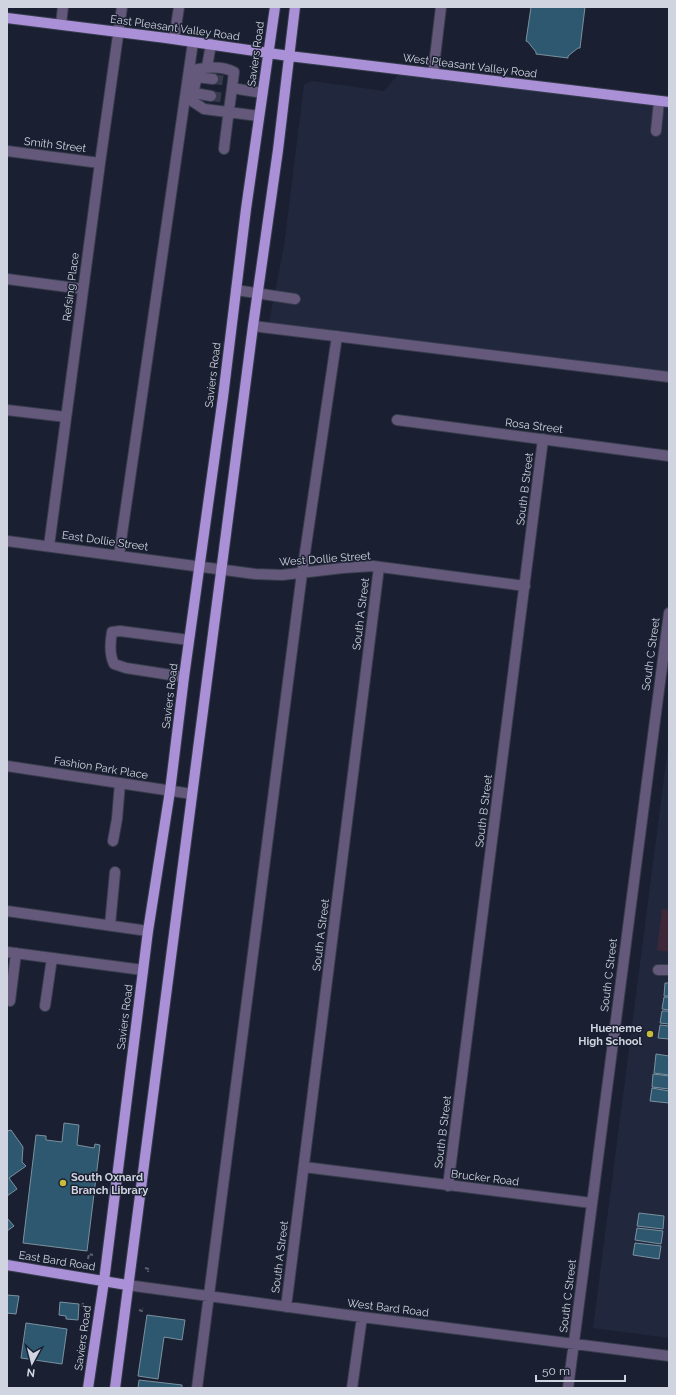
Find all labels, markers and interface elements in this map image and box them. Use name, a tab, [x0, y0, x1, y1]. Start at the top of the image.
street label: East Pleasant Valley Road	[109, 12, 241, 44]
street label: Saviers Road	[245, 20, 267, 87]
street label: West Pleasant Valley Road	[402, 51, 538, 81]
street label: Smith Street	[23, 135, 87, 155]
street label: Refsing Place	[60, 251, 82, 322]
street label: Saviers Road	[203, 342, 223, 408]
street label: Rosa Street	[504, 416, 564, 436]
street label: South B Street	[514, 452, 536, 526]
street label: East Dollie Street	[61, 529, 149, 554]
street label: West Dollie Street	[279, 549, 371, 569]
street label: South A Street	[350, 577, 372, 651]
street label: South C Street	[639, 616, 663, 691]
street label: Saviers Road	[160, 663, 180, 729]
street label: Fashion Park Place	[53, 754, 150, 782]
street label: South B Street	[473, 774, 495, 848]
street label: South A Street	[310, 898, 332, 972]
street label: South C Street	[598, 937, 620, 1012]
street label: Saviers Road	[115, 984, 135, 1050]
place label: Hueneme High School	[578, 1022, 643, 1048]
marker: Hueneme High School	[645, 1029, 655, 1039]
street label: South B Street	[432, 1095, 454, 1169]
street label: Brucker Road	[450, 1167, 520, 1189]
place label: South Oxnard Branch Library	[71, 1171, 148, 1197]
marker: South Oxnard Branch Library	[58, 1178, 68, 1188]
street label: South A Street	[269, 1220, 291, 1294]
street label: East Bard Road	[18, 1249, 96, 1274]
street label: South C Street	[557, 1258, 579, 1333]
street label: West Bard Road	[346, 1297, 430, 1319]
street label: Saviers Road	[72, 1304, 94, 1371]
north arrow	[12, 1343, 52, 1383]
scale bar	[536, 1357, 625, 1383]
text: 50 m	[542, 1364, 570, 1378]
text: N	[26, 1365, 36, 1379]

